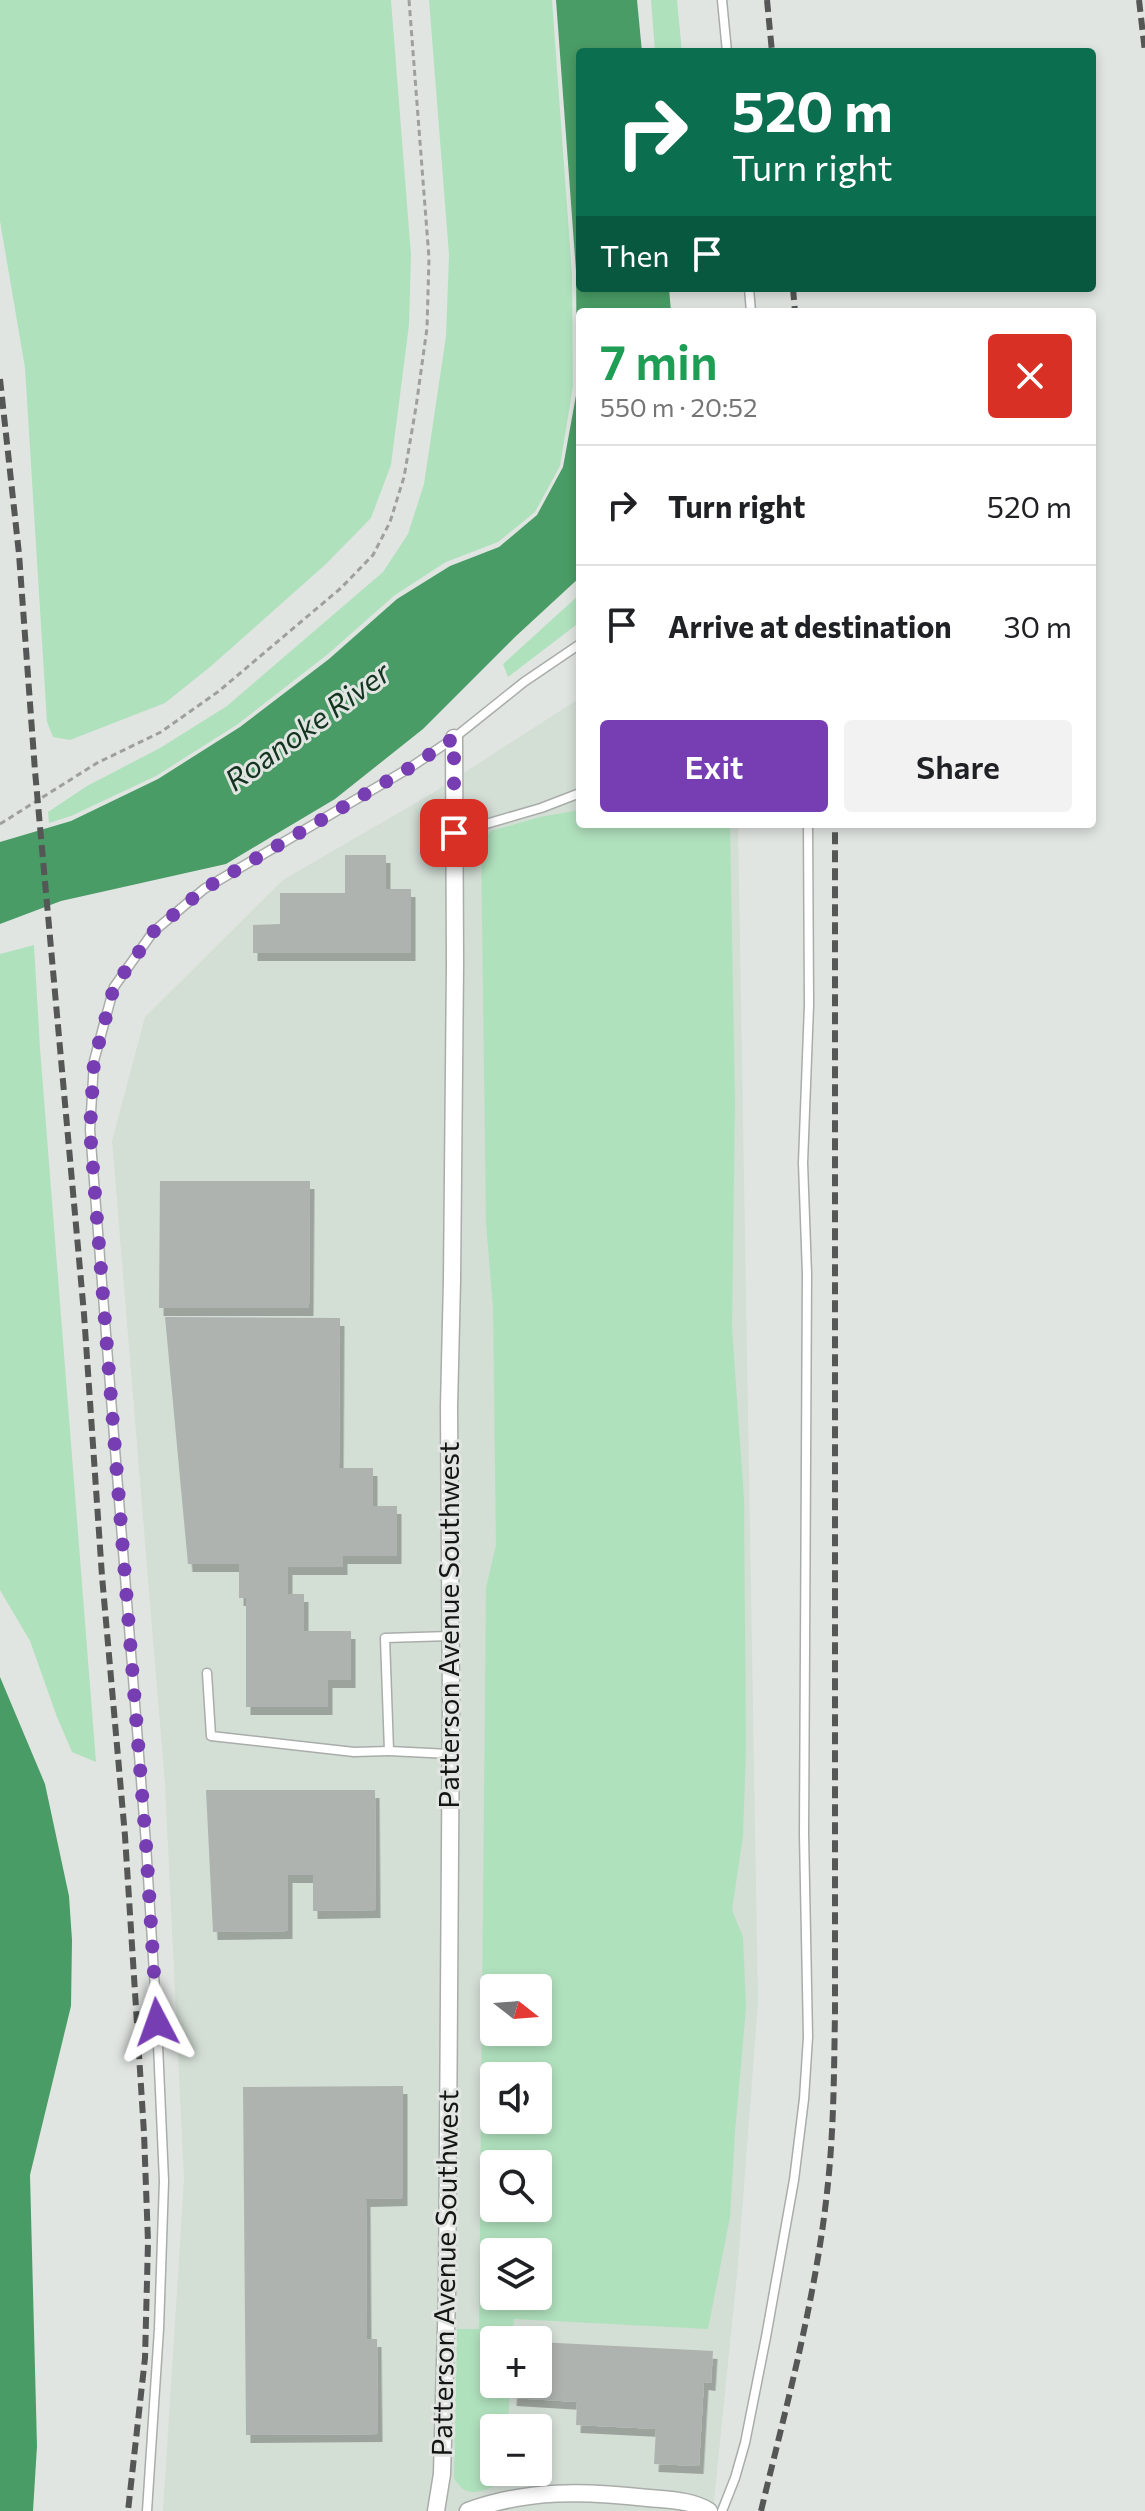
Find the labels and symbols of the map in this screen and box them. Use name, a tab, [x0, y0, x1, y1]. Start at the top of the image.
water label: Roanoke River	[216, 652, 397, 797]
pin	[420, 799, 488, 867]
street label: Patterson Avenue Southwest	[431, 1442, 465, 1808]
north arrow	[480, 1974, 552, 2046]
position arrow	[115, 1980, 199, 2064]
street label: Patterson Avenue Southwest	[424, 2089, 464, 2457]

